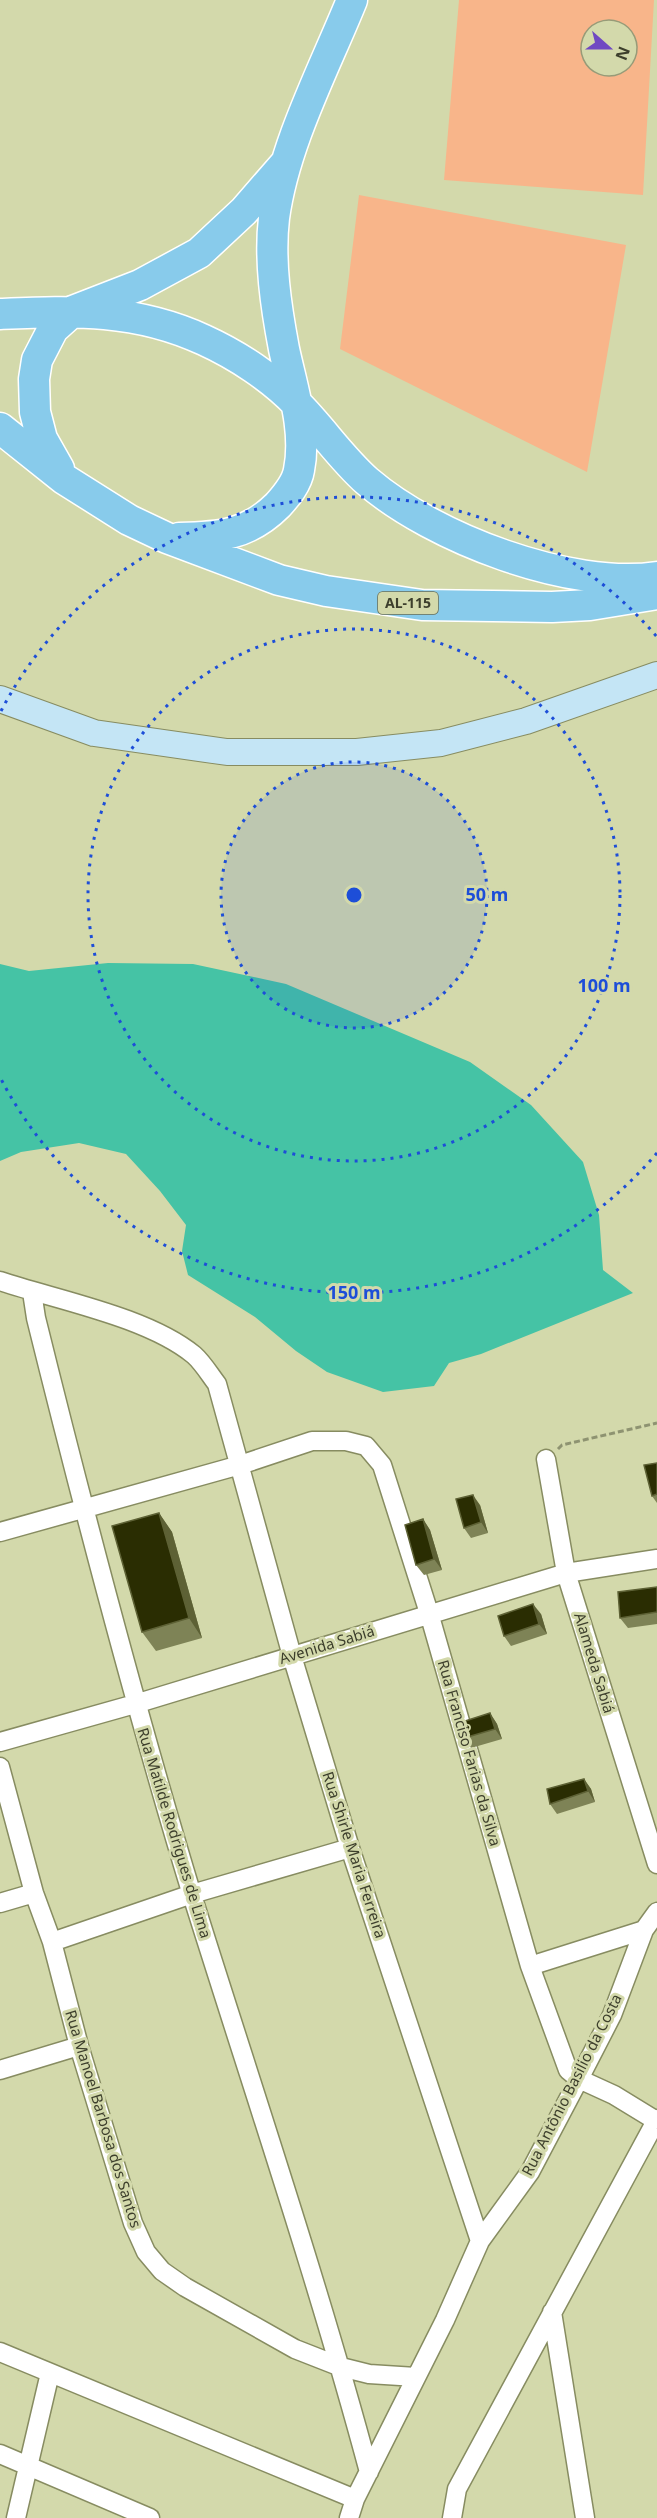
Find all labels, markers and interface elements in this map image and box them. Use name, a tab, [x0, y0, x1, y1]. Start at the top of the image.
north arrow	[579, 18, 639, 78]
text: N	[610, 43, 636, 63]
road number: AL-115	[378, 592, 438, 614]
text: 50 m	[466, 882, 508, 906]
centre of rings	[344, 885, 364, 905]
text: 100 m	[577, 973, 631, 997]
text: 150 m	[327, 1280, 381, 1304]
street label: Alameda Sabiá	[570, 1610, 620, 1715]
street label: Avenida Sabiá	[277, 1620, 377, 1668]
street label: Rua Franciso Farias da Silva	[434, 1657, 506, 1848]
street label: Rua Matilde Rodrigues de Lima	[133, 1725, 217, 1940]
street label: Rua Shirle Maria Ferreira	[319, 1769, 391, 1941]
street label: Rua Antônio Basilio da Costa	[516, 1990, 626, 2179]
street label: Rua Manoel Barbosa dos Santos	[61, 2007, 147, 2230]

